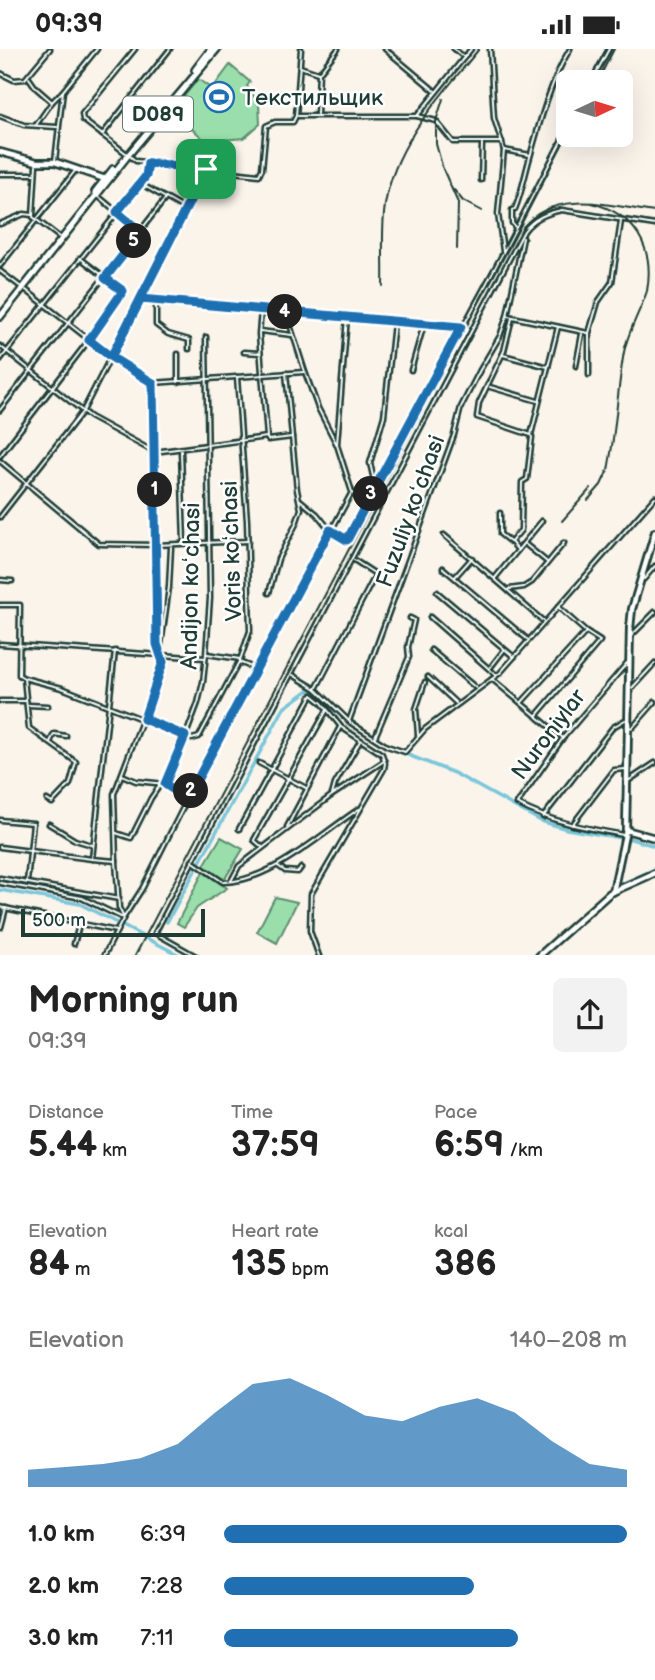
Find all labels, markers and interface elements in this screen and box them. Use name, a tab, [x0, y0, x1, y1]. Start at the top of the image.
text: 09:39	[35, 9, 103, 40]
north arrow	[556, 70, 634, 147]
map controls	[556, 70, 633, 147]
sports icon: Текстильщик	[202, 80, 236, 114]
place label: Текстильщик	[242, 84, 384, 112]
road number: D089	[123, 97, 193, 131]
pin	[176, 139, 236, 199]
icon: arrive	[187, 150, 225, 188]
pin: 5	[116, 223, 152, 259]
text: 5	[128, 229, 139, 252]
pin: 4	[268, 295, 302, 329]
text: 4	[279, 300, 290, 323]
street label: Fuzuliy koʻchasi	[371, 432, 451, 591]
pin: 1	[138, 473, 172, 507]
pin: 3	[354, 477, 388, 511]
text: 1	[151, 478, 159, 501]
street label: Voris koʻchasi	[216, 480, 248, 622]
text: 3	[365, 482, 376, 505]
street label: Andijon koʻchasi	[176, 502, 206, 670]
street label: Nuroniylar	[506, 683, 592, 785]
pin: 2	[174, 773, 208, 809]
text: 2	[185, 779, 196, 802]
scale bar	[21, 907, 205, 938]
text: 500 m	[32, 909, 86, 932]
text: Morning run	[28, 978, 239, 1023]
button: share	[553, 978, 627, 1052]
text: 09:39	[28, 1027, 87, 1055]
text: Distance	[28, 1101, 104, 1124]
text: Time	[231, 1101, 273, 1124]
text: Pace	[434, 1101, 477, 1124]
text: 5.44	[28, 1124, 97, 1167]
text: 37:59	[231, 1124, 320, 1167]
text: 6:59	[434, 1124, 504, 1167]
text: km	[97, 1139, 127, 1162]
text: /km	[504, 1139, 543, 1162]
text: Elevation	[28, 1220, 107, 1243]
text: Heart rate	[231, 1220, 319, 1243]
text: kcal	[434, 1220, 468, 1243]
text: 84	[28, 1243, 70, 1286]
text: 135	[231, 1243, 286, 1286]
text: 386	[434, 1243, 497, 1286]
text: m	[70, 1258, 91, 1281]
text: bpm	[286, 1258, 329, 1281]
text: Elevation	[28, 1326, 124, 1354]
text: 140–208 m	[510, 1326, 627, 1354]
text: 1.0 km	[28, 1520, 95, 1548]
text: 6:39	[140, 1520, 186, 1548]
text: 2.0 km	[28, 1572, 99, 1600]
text: 7:28	[140, 1572, 183, 1600]
text: 3.0 km	[28, 1624, 99, 1652]
text: 7:11	[140, 1624, 174, 1652]

